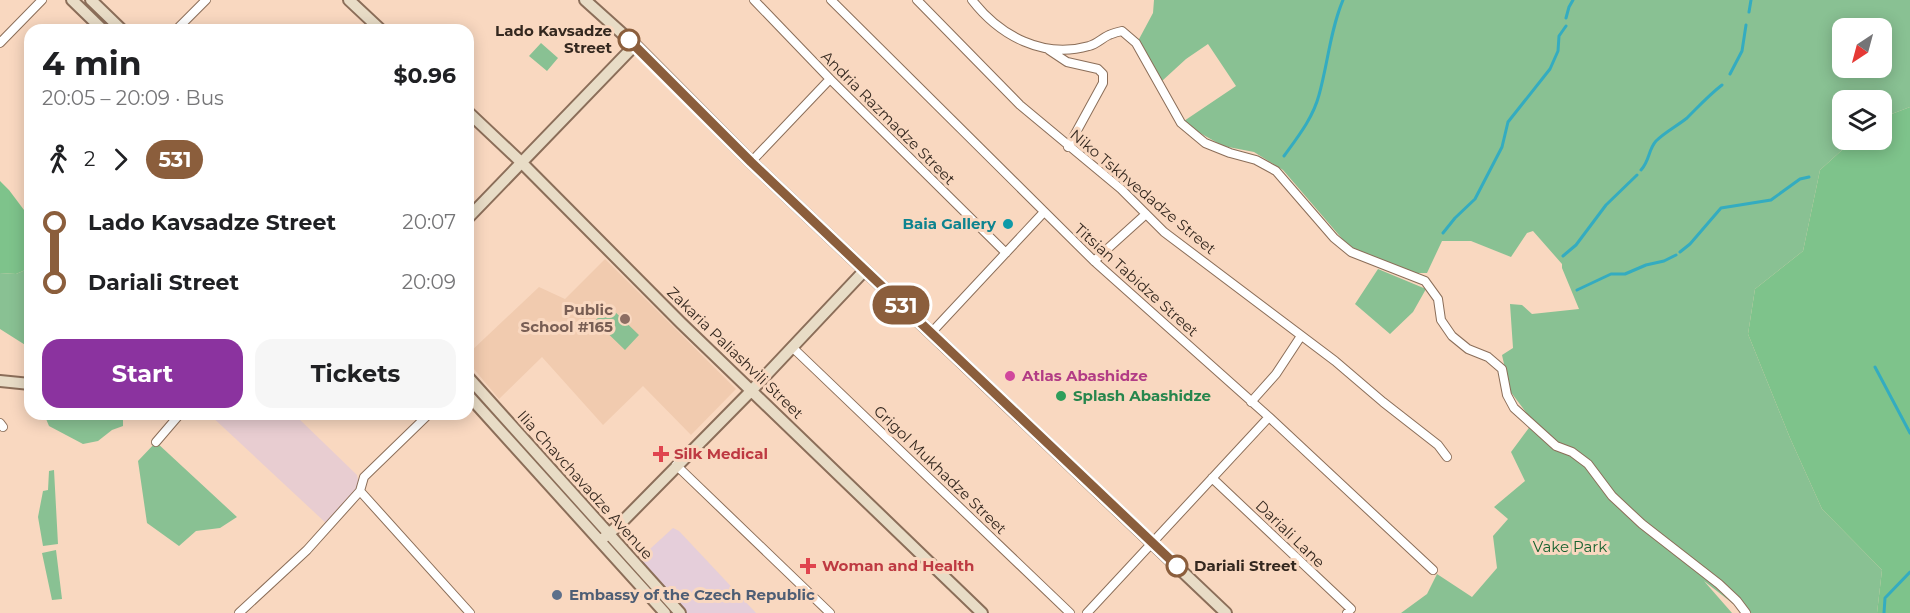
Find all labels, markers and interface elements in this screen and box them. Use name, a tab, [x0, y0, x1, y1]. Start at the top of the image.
north arrow	[1832, 18, 1892, 78]
map controls	[1832, 18, 1892, 150]
place label: Lado Kavsadze Street	[495, 21, 612, 57]
marker: Lado Kavsadze Street	[618, 29, 640, 51]
text: 4 min	[42, 43, 141, 83]
street label: Andria Razmadze Street	[817, 47, 959, 189]
text: $0.96	[394, 62, 456, 89]
text: 20:05 – 20:09 · Bus	[42, 86, 224, 110]
button: layers	[1832, 90, 1892, 150]
street label: Niko Tskhvedadze Street	[1067, 125, 1220, 258]
icon: walk	[42, 143, 75, 176]
icon: forward	[104, 143, 137, 176]
text: 2	[84, 147, 95, 171]
text: 531	[158, 147, 191, 172]
text: Lado Kavsadze Street	[88, 209, 336, 236]
text: 20:07	[402, 210, 456, 234]
place label: Baia Gallery	[903, 214, 997, 233]
marker: Baia Gallery	[1001, 217, 1015, 231]
street label: Titsian Tabidze Street	[1070, 219, 1202, 340]
text: Dariali Street	[88, 269, 239, 296]
text: 20:09	[402, 270, 456, 294]
street label: Zakaria Paliashvili Street	[663, 283, 807, 423]
line badge: 531	[866, 286, 936, 324]
text: 531	[884, 293, 918, 318]
place label: Public School #165	[521, 300, 613, 336]
marker: Public School #165	[618, 312, 632, 326]
button: Start	[42, 339, 243, 408]
button: Tickets	[255, 339, 456, 408]
place label: Atlas Abashidze	[1021, 366, 1148, 385]
marker: Atlas Abashidze	[1003, 369, 1017, 383]
place label: Splash Abashidze	[1073, 386, 1211, 405]
marker: Splash Abashidze	[1054, 389, 1068, 403]
street label: Grigol Mukhadze Street	[870, 401, 1011, 538]
street label: Ilia Chavchavadze Avenue	[513, 406, 657, 563]
place label: Silk Medical	[674, 444, 768, 463]
marker: Silk Medical	[652, 445, 670, 463]
street label: Dariali Lane	[1252, 496, 1329, 571]
park label: Vake Park	[1533, 537, 1607, 556]
marker: Dariali Street	[1166, 555, 1188, 577]
place label: Woman and Health	[822, 556, 974, 575]
place label: Dariali Street	[1194, 556, 1297, 575]
marker: Woman and Health	[799, 557, 817, 575]
place label: Embassy of the Czech Republic	[569, 585, 815, 604]
marker: Embassy of the Czech Republic	[550, 588, 564, 602]

